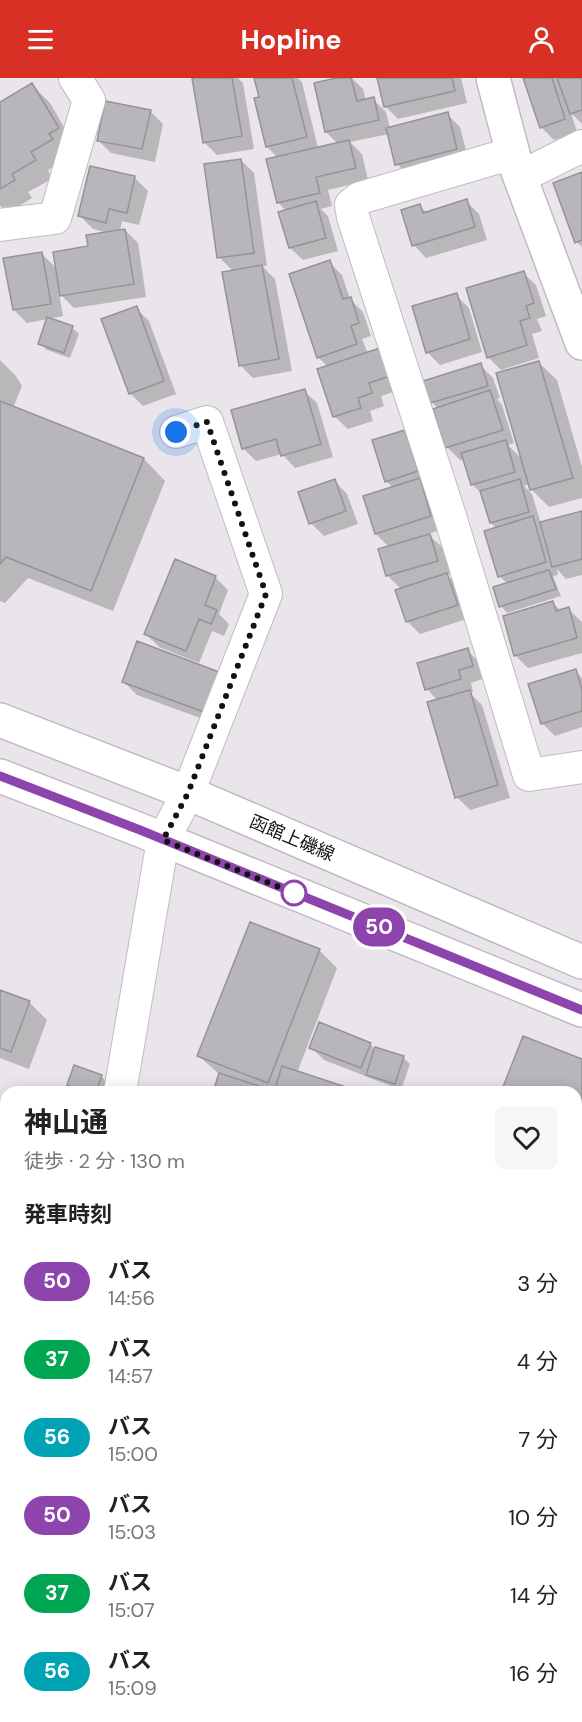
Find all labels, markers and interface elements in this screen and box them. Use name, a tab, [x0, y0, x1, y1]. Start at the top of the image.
text: Hopline	[241, 22, 341, 57]
icon: menu	[24, 23, 57, 56]
icon: person	[525, 23, 558, 56]
your location	[161, 417, 191, 447]
street label: 函館上磯線	[246, 809, 338, 867]
unlabelled marker	[281, 880, 307, 906]
line badge: 50	[352, 908, 406, 946]
text: 50	[365, 913, 393, 941]
text: 神山通	[24, 1104, 108, 1141]
button: heart	[495, 1106, 558, 1169]
text: 徒歩 · 2 分 · 130 m	[24, 1148, 185, 1174]
text: 発車時刻	[24, 1200, 112, 1229]
text: バス	[108, 1256, 152, 1285]
text: 50	[43, 1267, 71, 1295]
text: 3 分	[517, 1269, 558, 1298]
text: 14:56	[108, 1285, 155, 1311]
text: バス	[108, 1334, 152, 1363]
text: 37	[45, 1345, 69, 1373]
text: 4 分	[517, 1347, 558, 1376]
text: 14:57	[108, 1363, 153, 1389]
text: バス	[108, 1412, 152, 1441]
text: 56	[44, 1423, 70, 1451]
text: 7 分	[518, 1425, 558, 1454]
text: 15:00	[108, 1441, 158, 1467]
text: バス	[108, 1490, 152, 1519]
text: 50	[43, 1501, 71, 1529]
text: 10 分	[508, 1503, 558, 1532]
text: 15:03	[108, 1519, 156, 1545]
text: バス	[108, 1568, 152, 1597]
text: 37	[45, 1579, 69, 1607]
text: 14 分	[510, 1581, 558, 1610]
text: 15:07	[108, 1597, 155, 1623]
text: バス	[108, 1646, 152, 1675]
text: 56	[44, 1657, 70, 1685]
text: 16 分	[509, 1659, 558, 1688]
text: 15:09	[108, 1675, 157, 1701]

